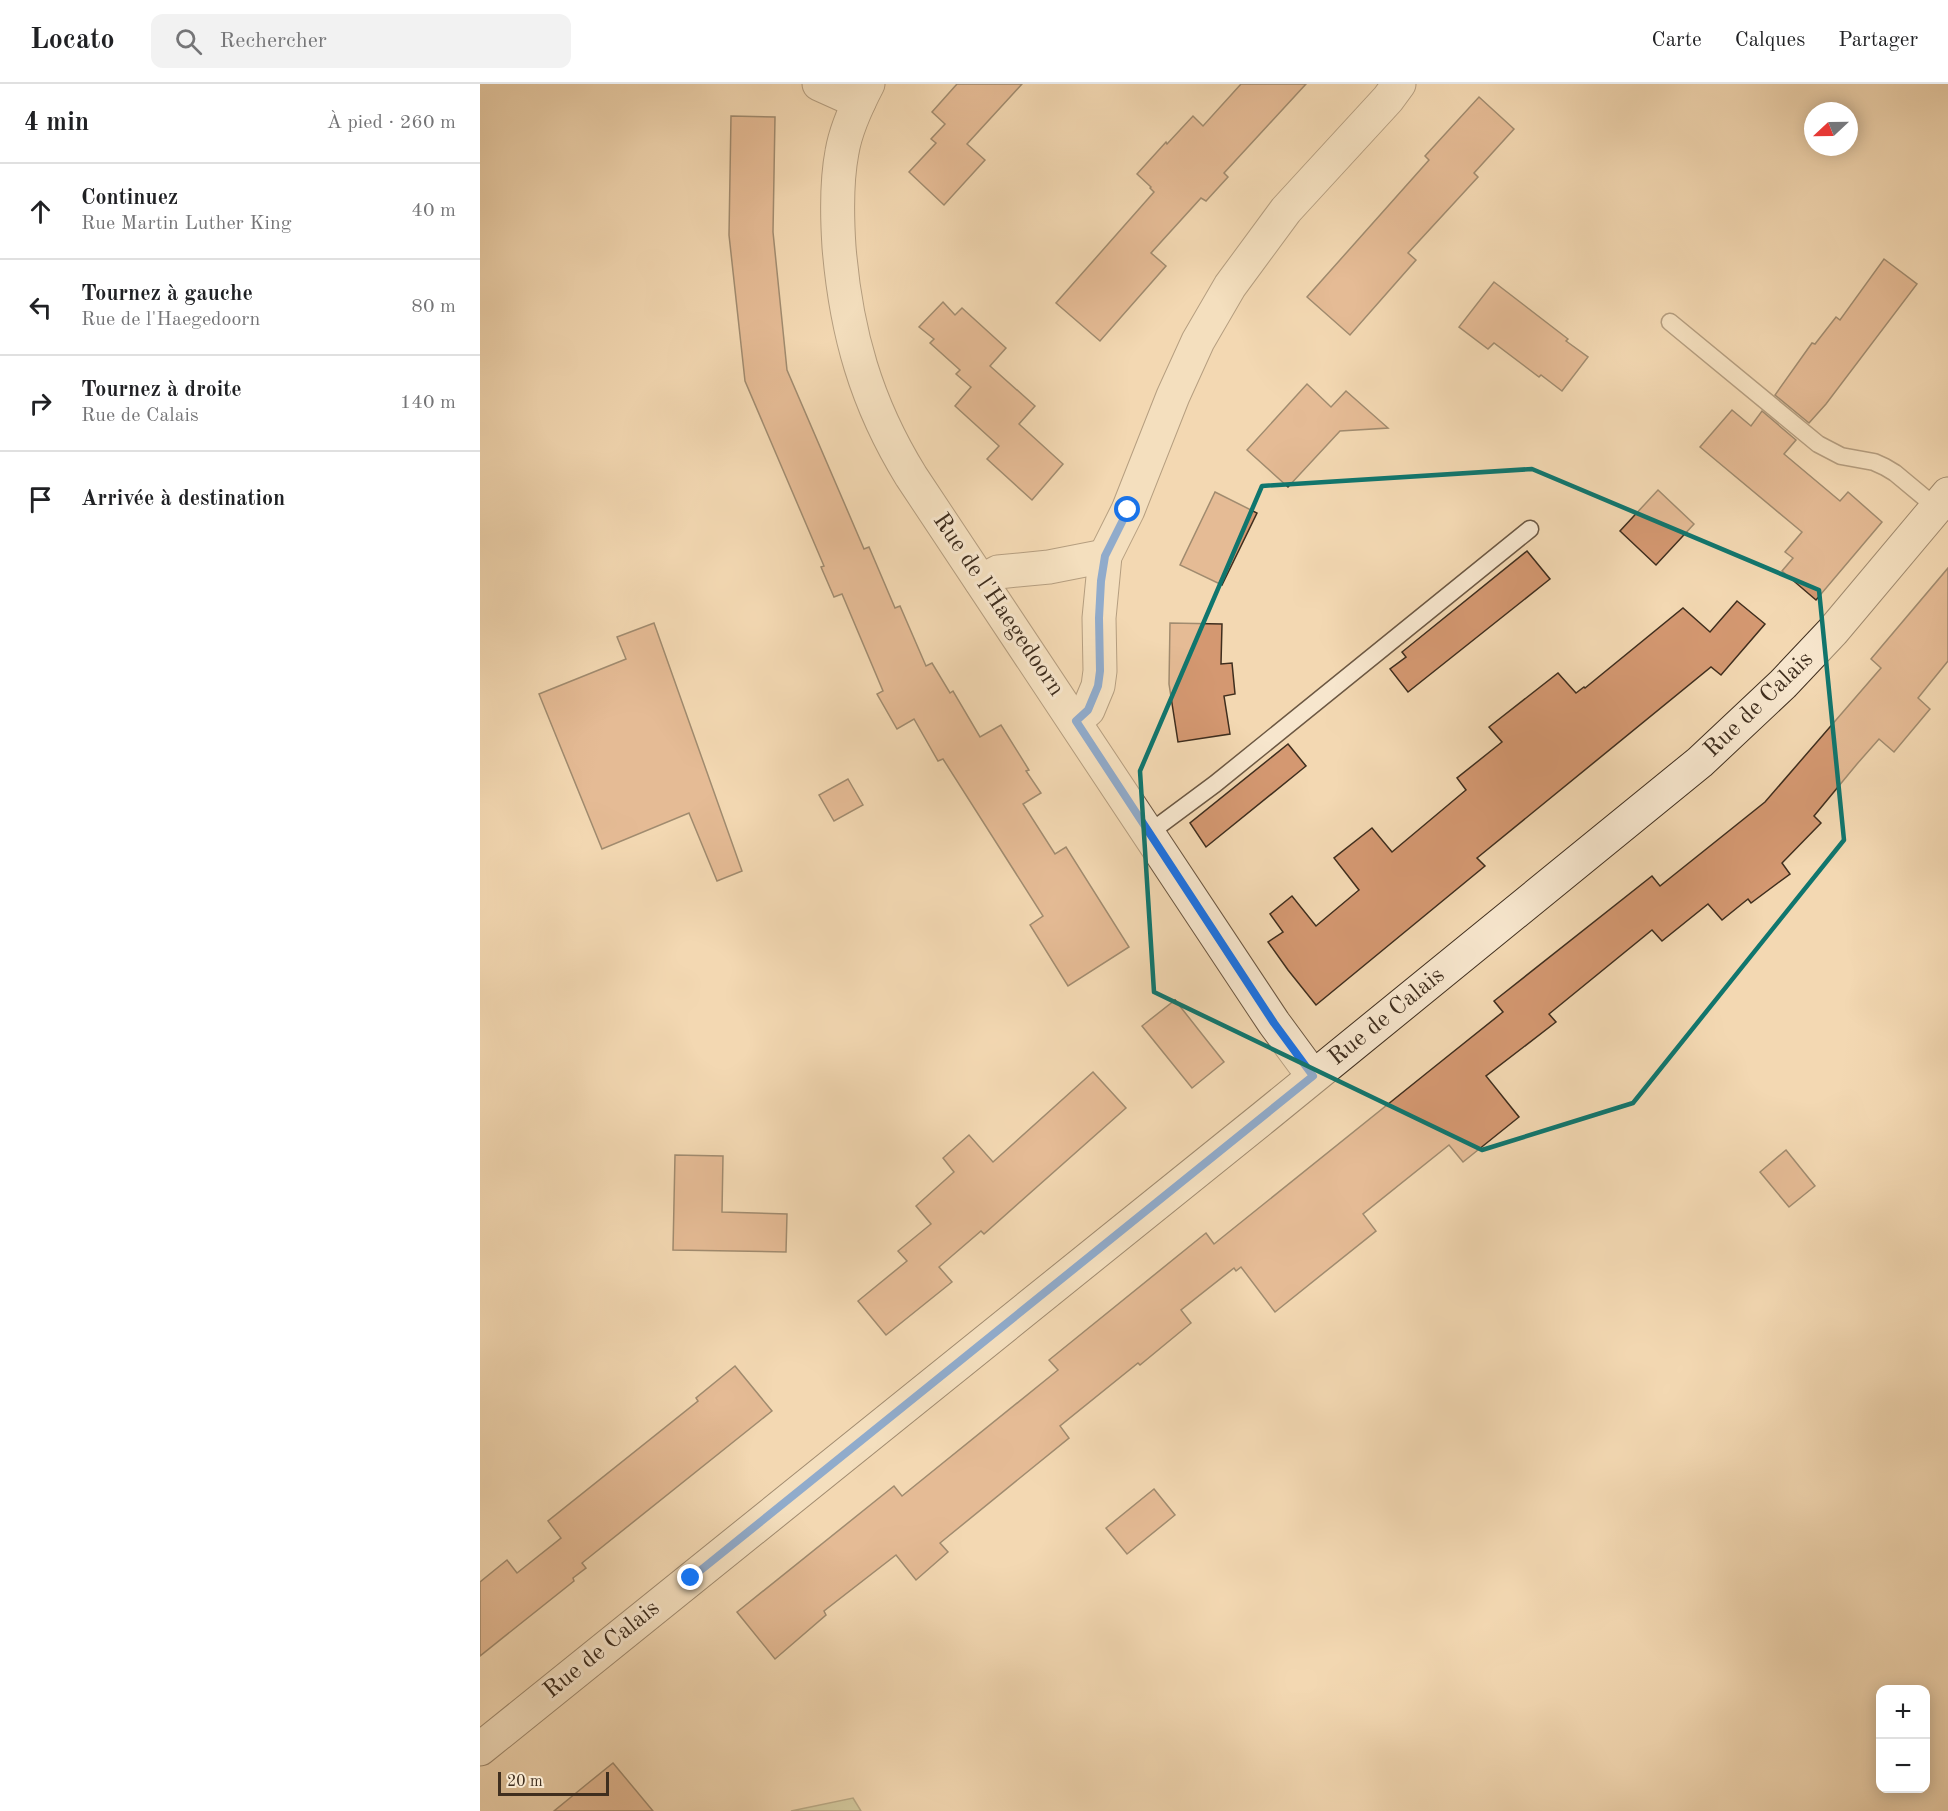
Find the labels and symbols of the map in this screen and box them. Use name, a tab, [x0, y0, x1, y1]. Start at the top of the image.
north arrow	[1804, 102, 1858, 156]
route start	[1114, 496, 1140, 522]
street label: Rue de l'Haegedoorn	[928, 509, 1068, 701]
street label: Rue de Calais	[1700, 647, 1818, 763]
street label: Rue de Calais	[1325, 963, 1449, 1071]
route end	[677, 1564, 703, 1590]
street label: Rue de Calais	[540, 1596, 664, 1704]
scale bar	[498, 1769, 609, 1796]

